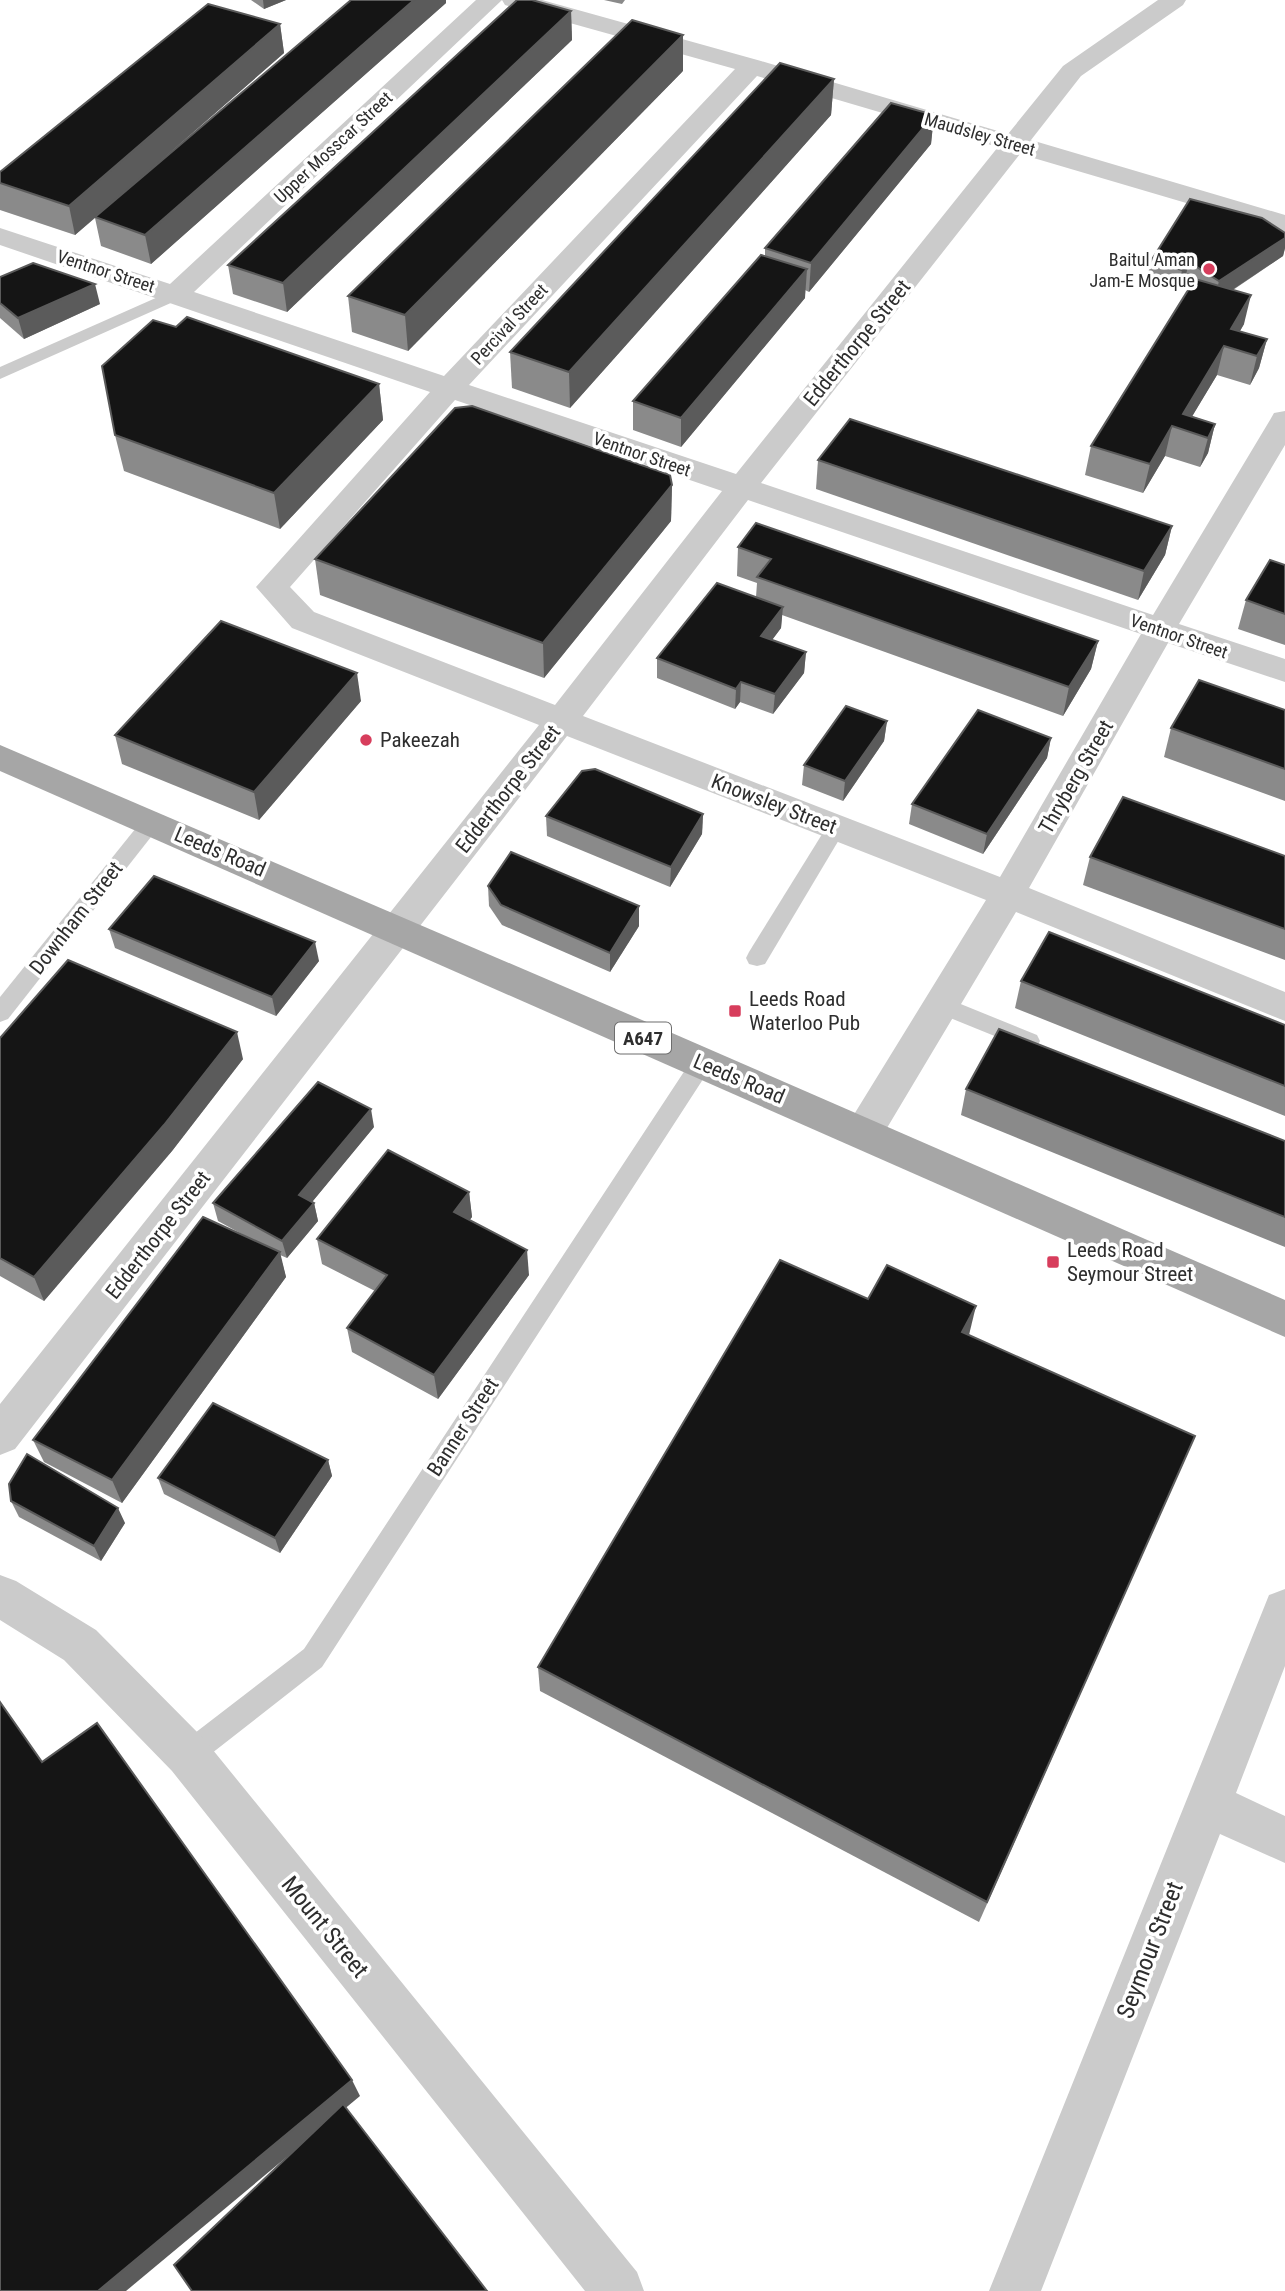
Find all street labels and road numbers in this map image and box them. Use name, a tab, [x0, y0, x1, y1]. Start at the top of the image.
street label: Upper Mosscar Street	[270, 87, 396, 207]
street label: Maudsley Street	[922, 108, 1038, 160]
street label: Ventnor Street	[54, 245, 158, 297]
street label: Edderthorpe Street	[799, 275, 915, 411]
street label: Percival Street	[466, 279, 552, 369]
street label: Ventnor Street	[590, 428, 694, 480]
street label: Ventnor Street	[1127, 610, 1231, 662]
street label: Thryberg Street	[1034, 716, 1118, 838]
street label: Edderthorpe Street	[451, 720, 565, 858]
street label: Knowsley Street	[708, 769, 840, 839]
street label: Leeds Road	[171, 822, 269, 882]
street label: Downham Street	[25, 857, 127, 979]
road number: A647	[615, 1022, 671, 1054]
street label: Leeds Road	[690, 1049, 788, 1109]
street label: Edderthorpe Street	[101, 1166, 215, 1304]
street label: Banner Street	[422, 1373, 504, 1481]
street label: Mount Street	[276, 1871, 374, 1983]
street label: Seymour Street	[1111, 1878, 1189, 2022]

